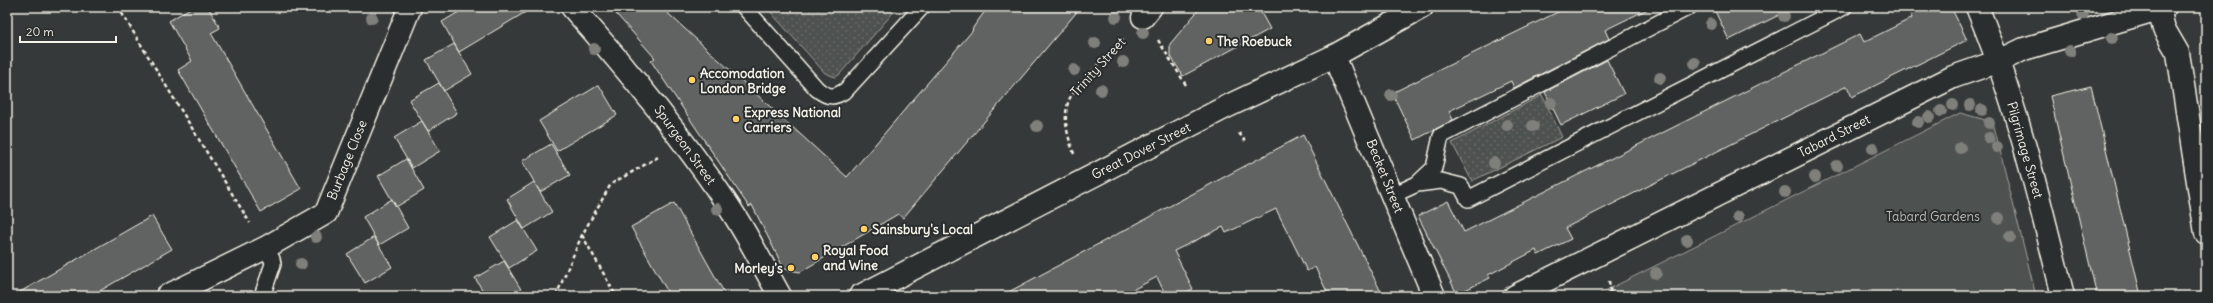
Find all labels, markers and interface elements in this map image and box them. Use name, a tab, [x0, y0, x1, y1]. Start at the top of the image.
scale bar	[20, 18, 116, 44]
text: 20 m	[26, 24, 54, 39]
street label: Trinity Street	[1067, 33, 1130, 100]
place label: The Roebuck	[1217, 33, 1292, 50]
marker: The Roebuck	[1204, 36, 1214, 46]
place label: Accomodation London Bridge	[700, 65, 786, 97]
marker: Accomodation London Bridge	[687, 75, 697, 85]
street label: Pilgrimage Street	[2003, 100, 2047, 201]
street label: Spurgeon Street	[650, 102, 720, 189]
place label: Express National Carriers	[744, 104, 841, 136]
street label: Tabard Street	[1795, 110, 1873, 161]
marker: Express National Carriers	[731, 114, 741, 124]
street label: Burbage Close	[323, 117, 371, 203]
street label: Great Dover Street	[1089, 118, 1194, 183]
street label: Becket Street	[1363, 137, 1408, 216]
park label: Tabard Gardens	[1886, 208, 1980, 225]
place label: Sainsbury's Local	[872, 221, 973, 238]
marker: Sainsbury's Local	[859, 224, 869, 234]
place label: Royal Food and Wine	[823, 242, 889, 274]
marker: Royal Food and Wine	[810, 252, 820, 262]
place label: Morley's	[734, 260, 783, 277]
marker: Morley's	[786, 263, 796, 273]

